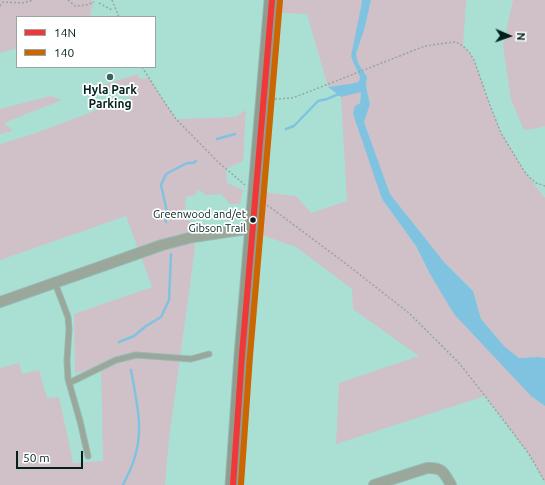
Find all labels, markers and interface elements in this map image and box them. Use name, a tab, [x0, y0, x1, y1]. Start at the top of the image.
legend	[16, 16, 156, 68]
north arrow	[489, 16, 529, 56]
text: 14N	[54, 26, 76, 39]
text: N	[515, 32, 527, 41]
text: 140	[54, 46, 74, 59]
marker: Hyla Park Parking	[105, 72, 115, 82]
place label: Hyla Park Parking	[83, 83, 137, 111]
place label: Greenwood and/et Gibson Trail	[153, 207, 246, 233]
marker: Greenwood and/et Gibson Trail	[248, 215, 258, 225]
scale bar	[18, 443, 85, 469]
text: 50 m	[23, 451, 50, 464]

